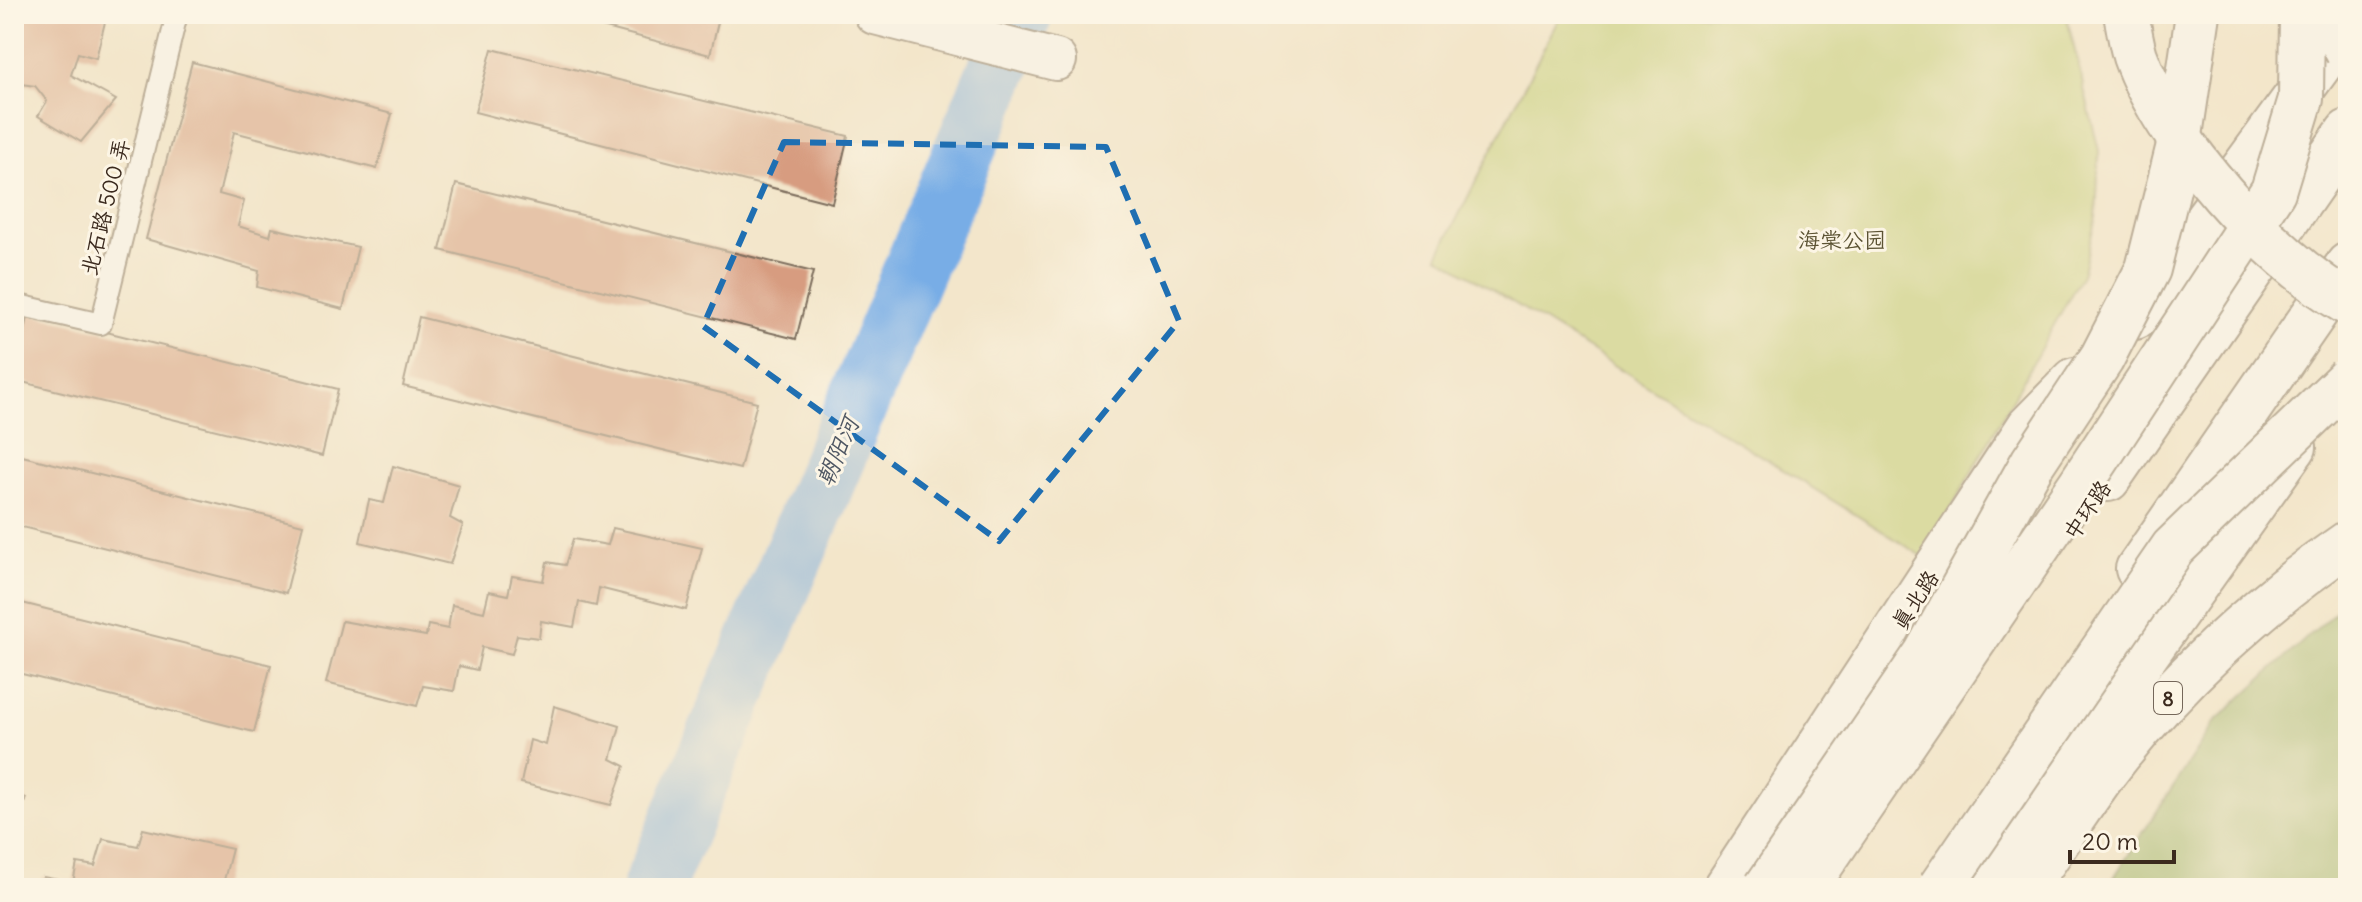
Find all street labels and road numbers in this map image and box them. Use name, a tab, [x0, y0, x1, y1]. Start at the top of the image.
street label: 北石路 500 弄	[74, 136, 136, 278]
street label: 中环路	[2057, 475, 2117, 545]
street label: 真北路	[1885, 565, 1945, 635]
road number: 8	[2154, 682, 2182, 714]

